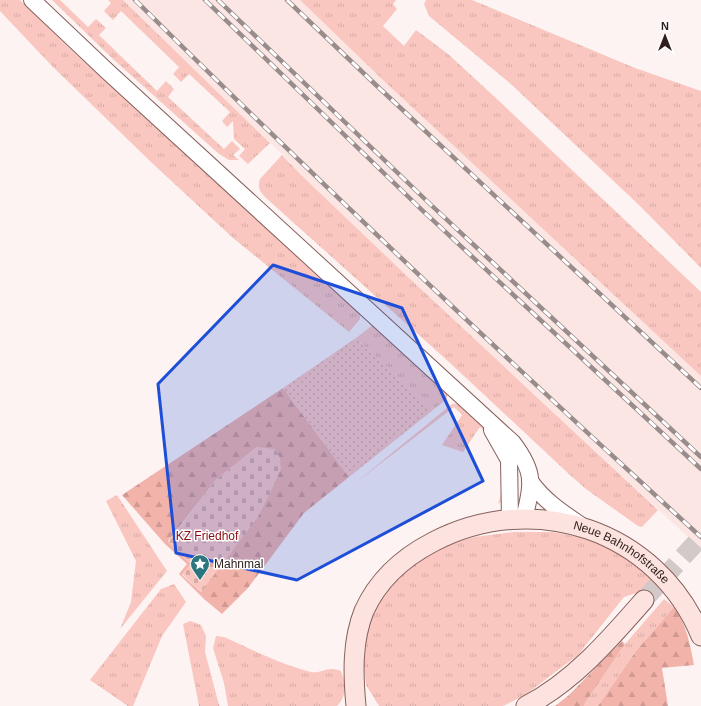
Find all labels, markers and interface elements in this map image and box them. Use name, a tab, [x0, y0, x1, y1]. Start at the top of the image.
north arrow	[645, 16, 685, 56]
text: N	[661, 20, 669, 32]
street label: Neue Bahnhofstraße	[572, 518, 673, 587]
park label: KZ Friedhof	[176, 529, 239, 543]
place icon: Mahnmal	[189, 553, 211, 581]
place label: Mahnmal	[214, 557, 263, 571]

